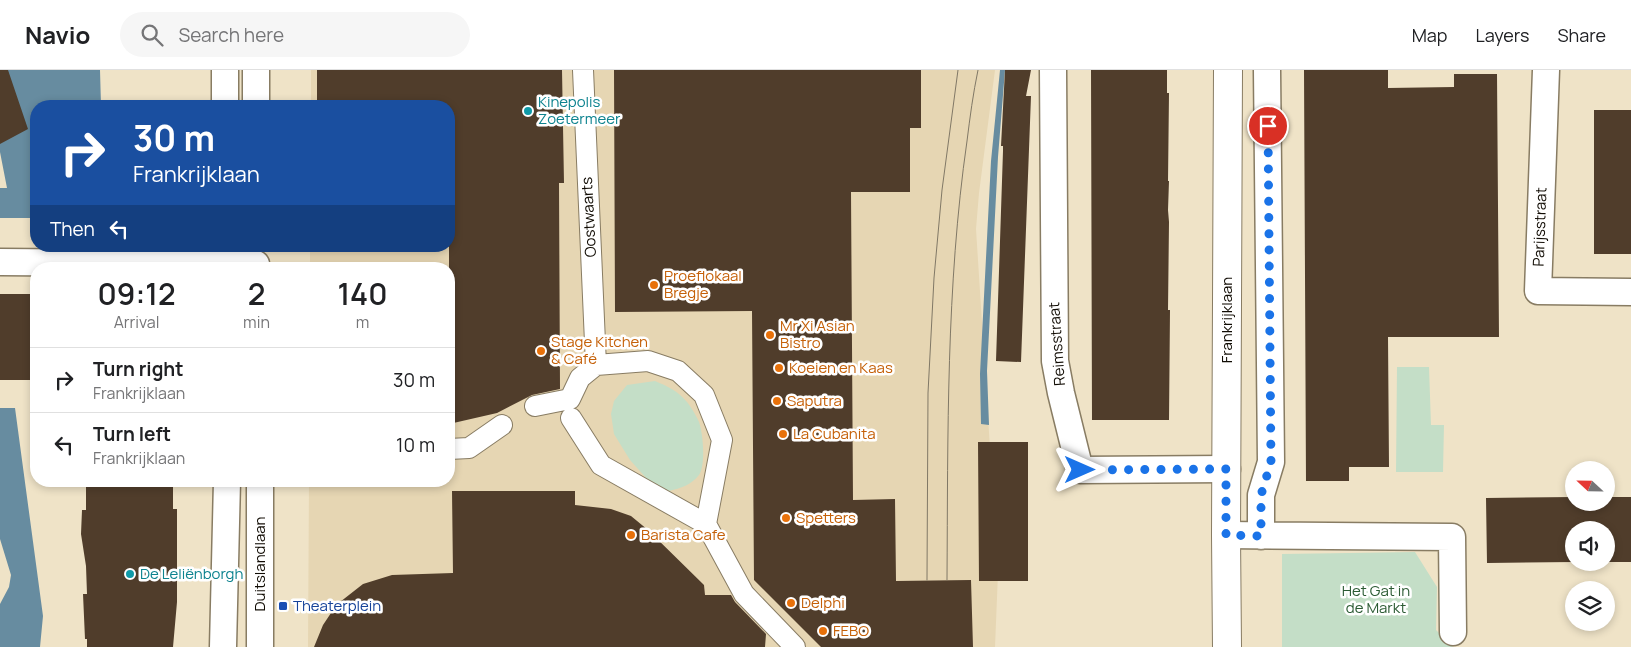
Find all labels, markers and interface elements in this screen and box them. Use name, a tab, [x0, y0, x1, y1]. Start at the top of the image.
search box	[120, 12, 470, 57]
text: Navio	[25, 18, 90, 51]
icon: search	[138, 21, 166, 49]
text: Search here	[178, 22, 284, 48]
text: Map	[1412, 23, 1447, 47]
text: Layers	[1475, 23, 1529, 47]
text: Share	[1557, 23, 1606, 47]
place label: Kinepolis Zoetermeer	[538, 91, 621, 129]
marker: Kinepolis Zoetermeer	[522, 105, 534, 117]
pin	[1247, 105, 1289, 147]
icon: arrive	[1254, 112, 1282, 140]
text: 30 m	[133, 114, 215, 162]
icon: right	[50, 120, 115, 185]
text: Frankrijklaan	[133, 159, 260, 189]
street label: Oostwaarts	[576, 176, 601, 258]
street label: Parijsstraat	[1528, 187, 1551, 267]
icon: left	[105, 215, 133, 243]
text: Then	[50, 216, 95, 242]
place label: Proeflokaal Bregje	[664, 265, 742, 303]
text: 09:12	[98, 273, 176, 314]
text: 2	[248, 273, 265, 314]
text: 140	[337, 273, 387, 314]
street label: Frankrijklaan	[1216, 277, 1237, 363]
marker: Proeflokaal Bregje	[648, 279, 660, 291]
street label: Reimsstraat	[1043, 301, 1070, 387]
text: Arrival	[114, 311, 159, 333]
text: min	[243, 311, 270, 333]
text: m	[356, 311, 369, 333]
place label: Mr Xi Asian Bistro	[780, 315, 855, 353]
marker: Mr Xi Asian Bistro	[764, 329, 776, 341]
place label: Stage Kitchen & Café	[551, 331, 648, 369]
marker: Stage Kitchen & Café	[535, 345, 547, 357]
text: Turn right	[93, 356, 183, 382]
place label: Koeien en Kaas	[789, 357, 893, 378]
marker: Koeien en Kaas	[773, 362, 785, 374]
icon: right	[50, 366, 78, 394]
text: 30 m	[393, 367, 435, 393]
text: Frankrijklaan	[93, 382, 185, 404]
place label: Saputra	[787, 390, 842, 411]
marker: Saputra	[771, 395, 783, 407]
text: Turn left	[93, 421, 171, 447]
place label: La Cubanita	[793, 423, 876, 444]
marker: La Cubanita	[777, 428, 789, 440]
icon: left	[50, 431, 78, 459]
text: 10 m	[396, 432, 435, 458]
position arrow	[1053, 443, 1105, 495]
text: Frankrijklaan	[93, 447, 185, 469]
north arrow	[1565, 461, 1615, 511]
map controls	[1565, 461, 1615, 631]
place label: Spetters	[796, 507, 856, 528]
marker: Spetters	[780, 512, 792, 524]
street label: Duitslandlaan	[249, 516, 270, 612]
button: sound	[1565, 521, 1615, 571]
place label: Barista Cafe	[641, 524, 726, 545]
marker: Barista Cafe	[625, 529, 637, 541]
place label: De Leliënborgh	[140, 563, 243, 584]
marker: De Leliënborgh	[124, 568, 136, 580]
park label: Het Gat in de Markt	[1342, 580, 1410, 618]
button: layers	[1565, 581, 1615, 631]
place label: Delphi	[801, 592, 845, 613]
place label: Theaterplein	[293, 595, 381, 616]
marker: Delphi	[785, 597, 797, 609]
marker: Theaterplein	[277, 600, 289, 612]
place label: FEBO	[833, 620, 869, 641]
marker: FEBO	[817, 625, 829, 637]

